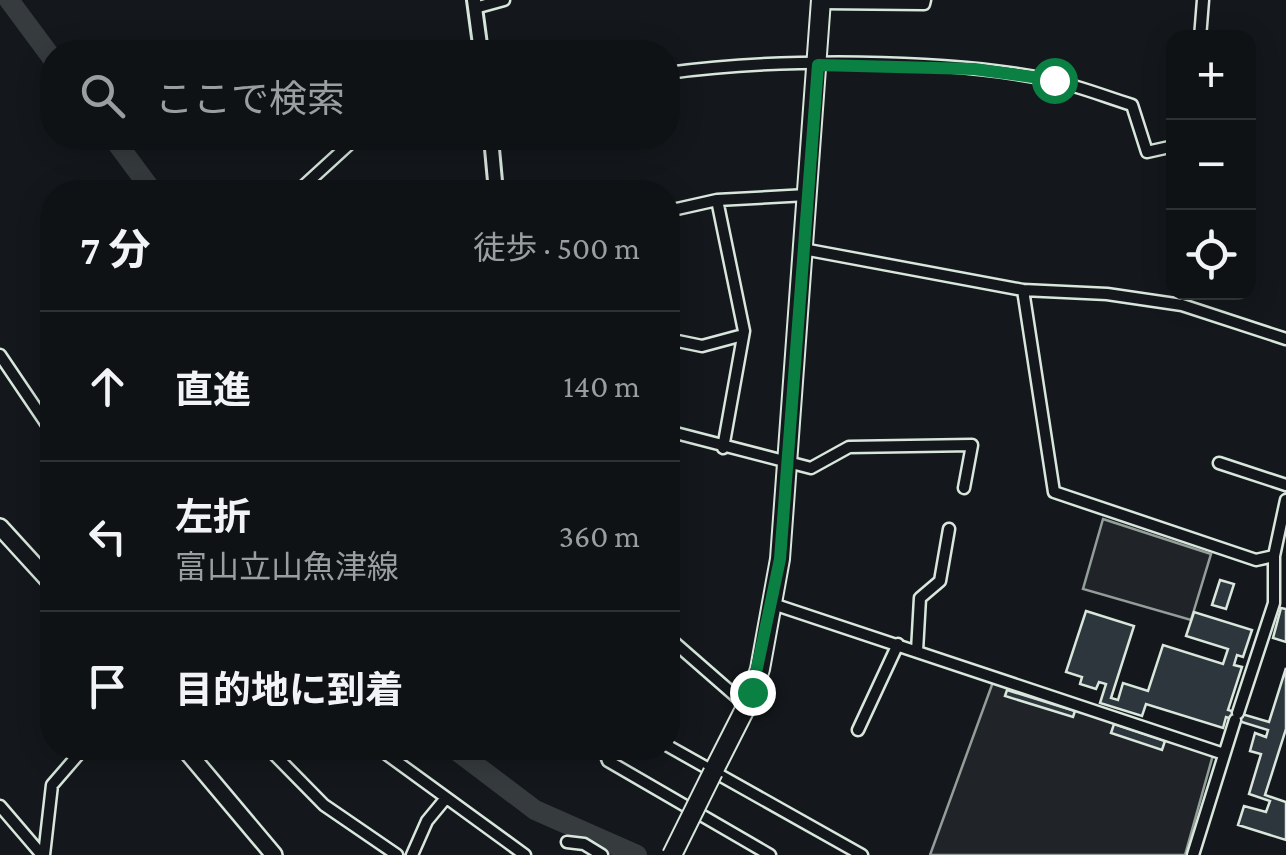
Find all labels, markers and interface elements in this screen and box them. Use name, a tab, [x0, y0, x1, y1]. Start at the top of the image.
map controls	[1166, 30, 1256, 300]
button: +	[1166, 30, 1256, 120]
search box	[40, 40, 680, 150]
route start	[1032, 58, 1078, 104]
icon: search	[75, 68, 130, 123]
text: ここで検索	[155, 78, 345, 120]
button: −	[1166, 120, 1256, 210]
button: locate	[1166, 210, 1256, 300]
text: 7 分	[80, 226, 150, 273]
text: 徒歩 · 500 m	[473, 230, 640, 266]
icon: ahead	[80, 359, 135, 414]
text: 140 m	[563, 368, 640, 404]
text: 直進	[175, 369, 251, 411]
text: 左折	[175, 496, 251, 538]
icon: left	[80, 509, 135, 564]
text: 360 m	[559, 518, 640, 554]
text: 富山立山魚津線	[175, 549, 399, 585]
icon: arrive	[80, 659, 135, 714]
text: 目的地に到着	[175, 669, 403, 711]
route end	[730, 670, 776, 716]

